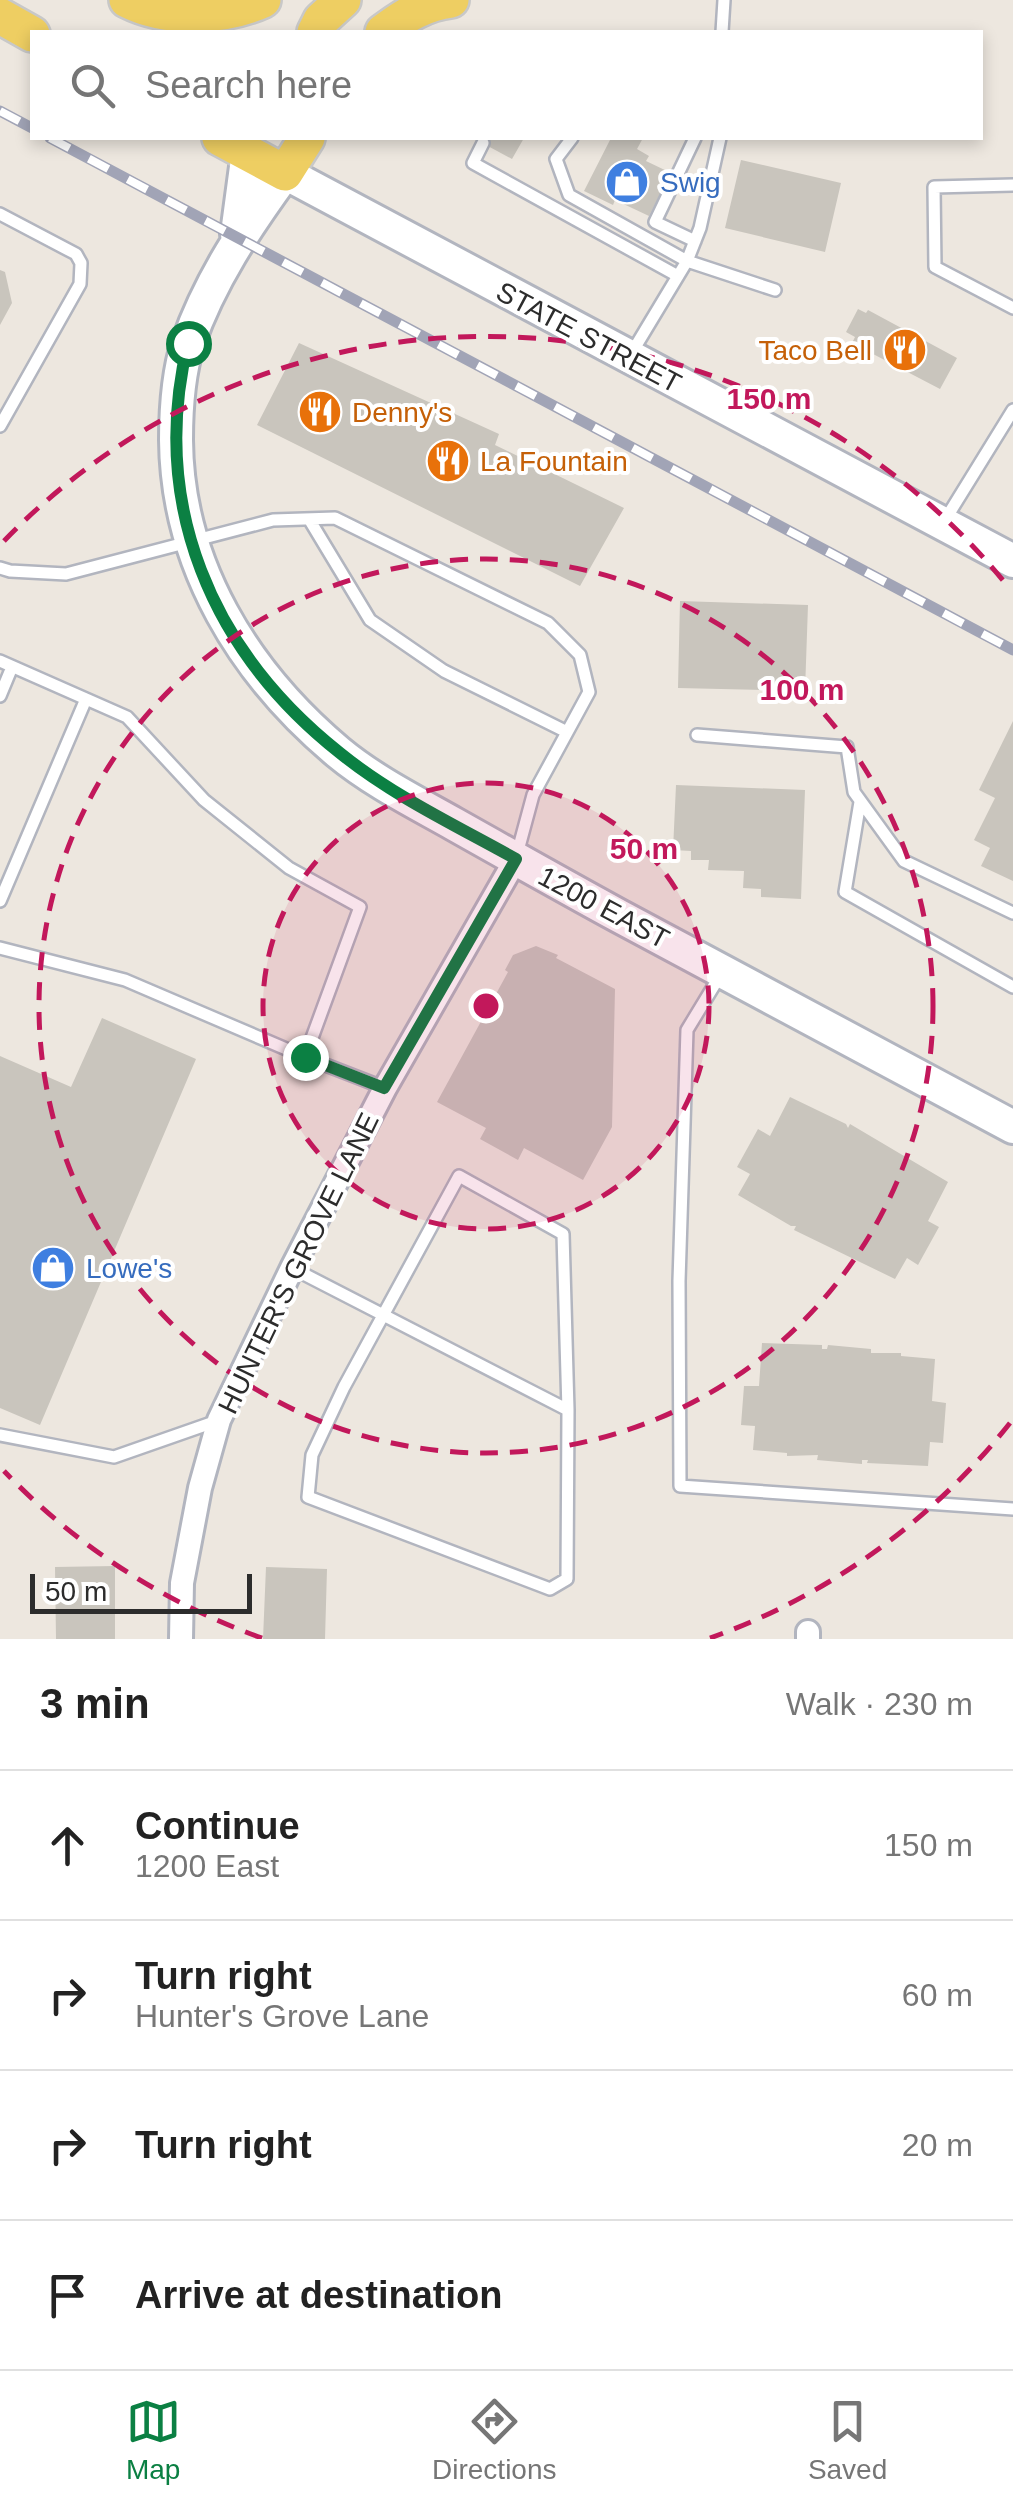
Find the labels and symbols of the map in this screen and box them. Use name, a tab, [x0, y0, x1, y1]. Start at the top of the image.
shop icon: Swig	[604, 159, 650, 205]
place label: Swig	[660, 167, 721, 198]
street label: STATE STREET	[491, 276, 686, 399]
route start	[166, 321, 212, 367]
restaurant icon: Taco Bell	[882, 327, 928, 373]
place label: Taco Bell	[758, 335, 872, 366]
text: 150 m	[726, 382, 812, 415]
restaurant icon: Denny's	[297, 389, 343, 435]
place label: Denny's	[352, 397, 452, 428]
restaurant icon: La Fountain	[425, 438, 471, 484]
place label: La Fountain	[480, 446, 628, 477]
text: 100 m	[759, 673, 845, 706]
text: 50 m	[610, 832, 678, 865]
street label: 1200 EAST	[533, 860, 674, 955]
centre of rings	[468, 988, 504, 1024]
route end	[283, 1035, 329, 1081]
street label: HUNTER'S GROVE LANE	[212, 1108, 385, 1419]
shop icon: Lowe's	[30, 1245, 76, 1291]
place label: Lowe's	[86, 1253, 172, 1284]
scale bar	[30, 1569, 252, 1614]

